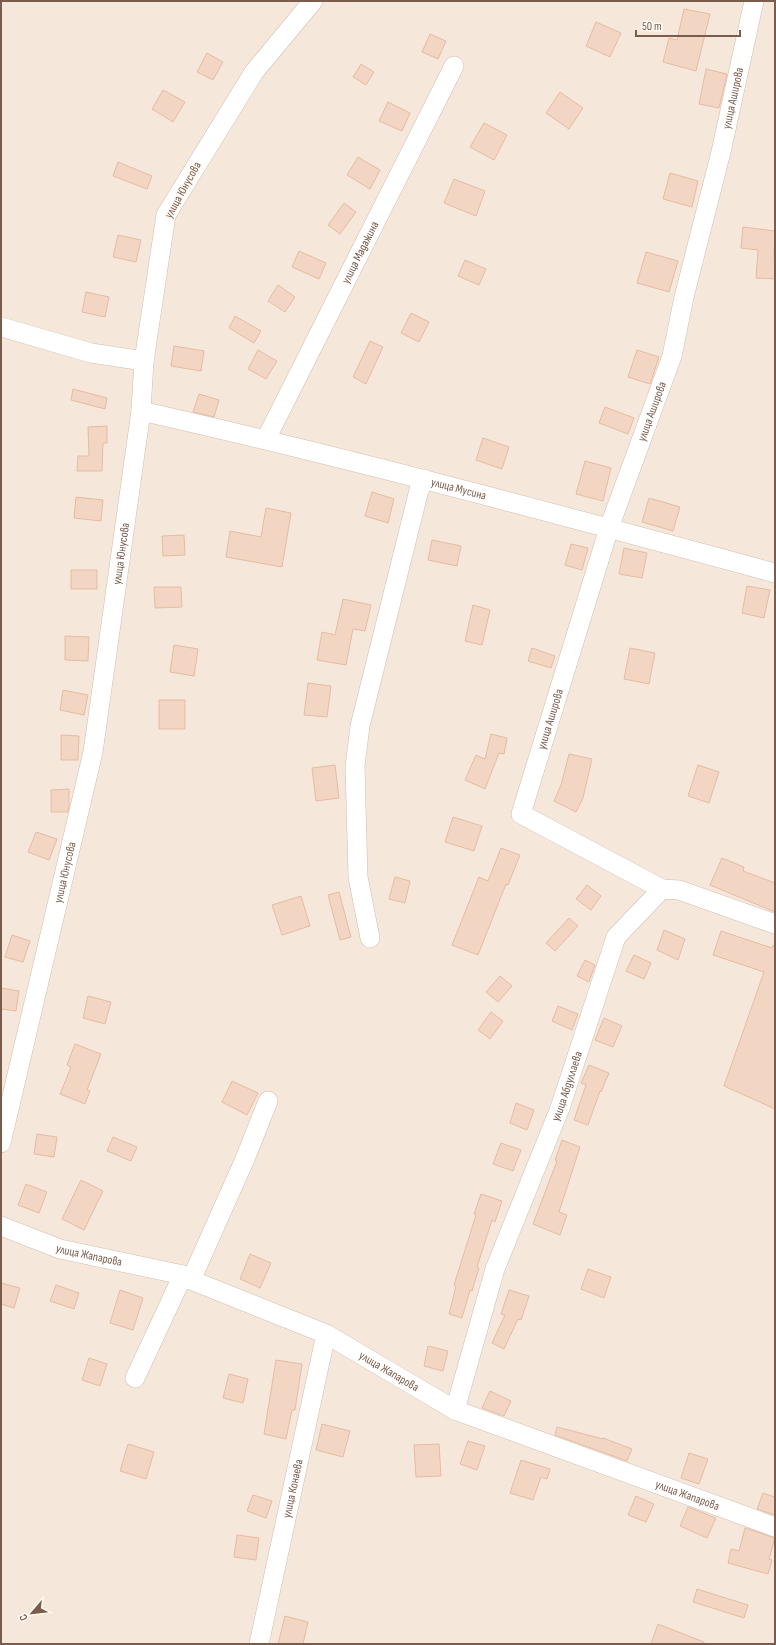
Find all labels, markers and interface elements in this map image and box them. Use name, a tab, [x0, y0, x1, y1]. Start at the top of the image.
scale bar	[636, 12, 740, 38]
text: 50 m	[642, 19, 662, 34]
street label: улица Аширова	[719, 66, 747, 130]
street label: улица Юнусова	[161, 159, 205, 221]
street label: улица Мадажина	[338, 218, 382, 286]
street label: улица Аширова	[634, 379, 670, 444]
street label: улица Мусина	[429, 474, 488, 503]
street label: улица Юнусова	[109, 521, 133, 586]
street label: улица Аширова	[534, 687, 567, 751]
street label: улица Юнусова	[50, 840, 79, 904]
street label: улица Абдуллаева	[548, 1049, 586, 1123]
street label: улица Жапарова	[54, 1241, 124, 1270]
street label: улица Жапарова	[356, 1348, 422, 1395]
street label: улица Конаева	[279, 1457, 306, 1519]
street label: улица Жапарова	[653, 1476, 722, 1514]
north arrow	[12, 1593, 52, 1633]
text: С	[16, 1612, 31, 1623]

